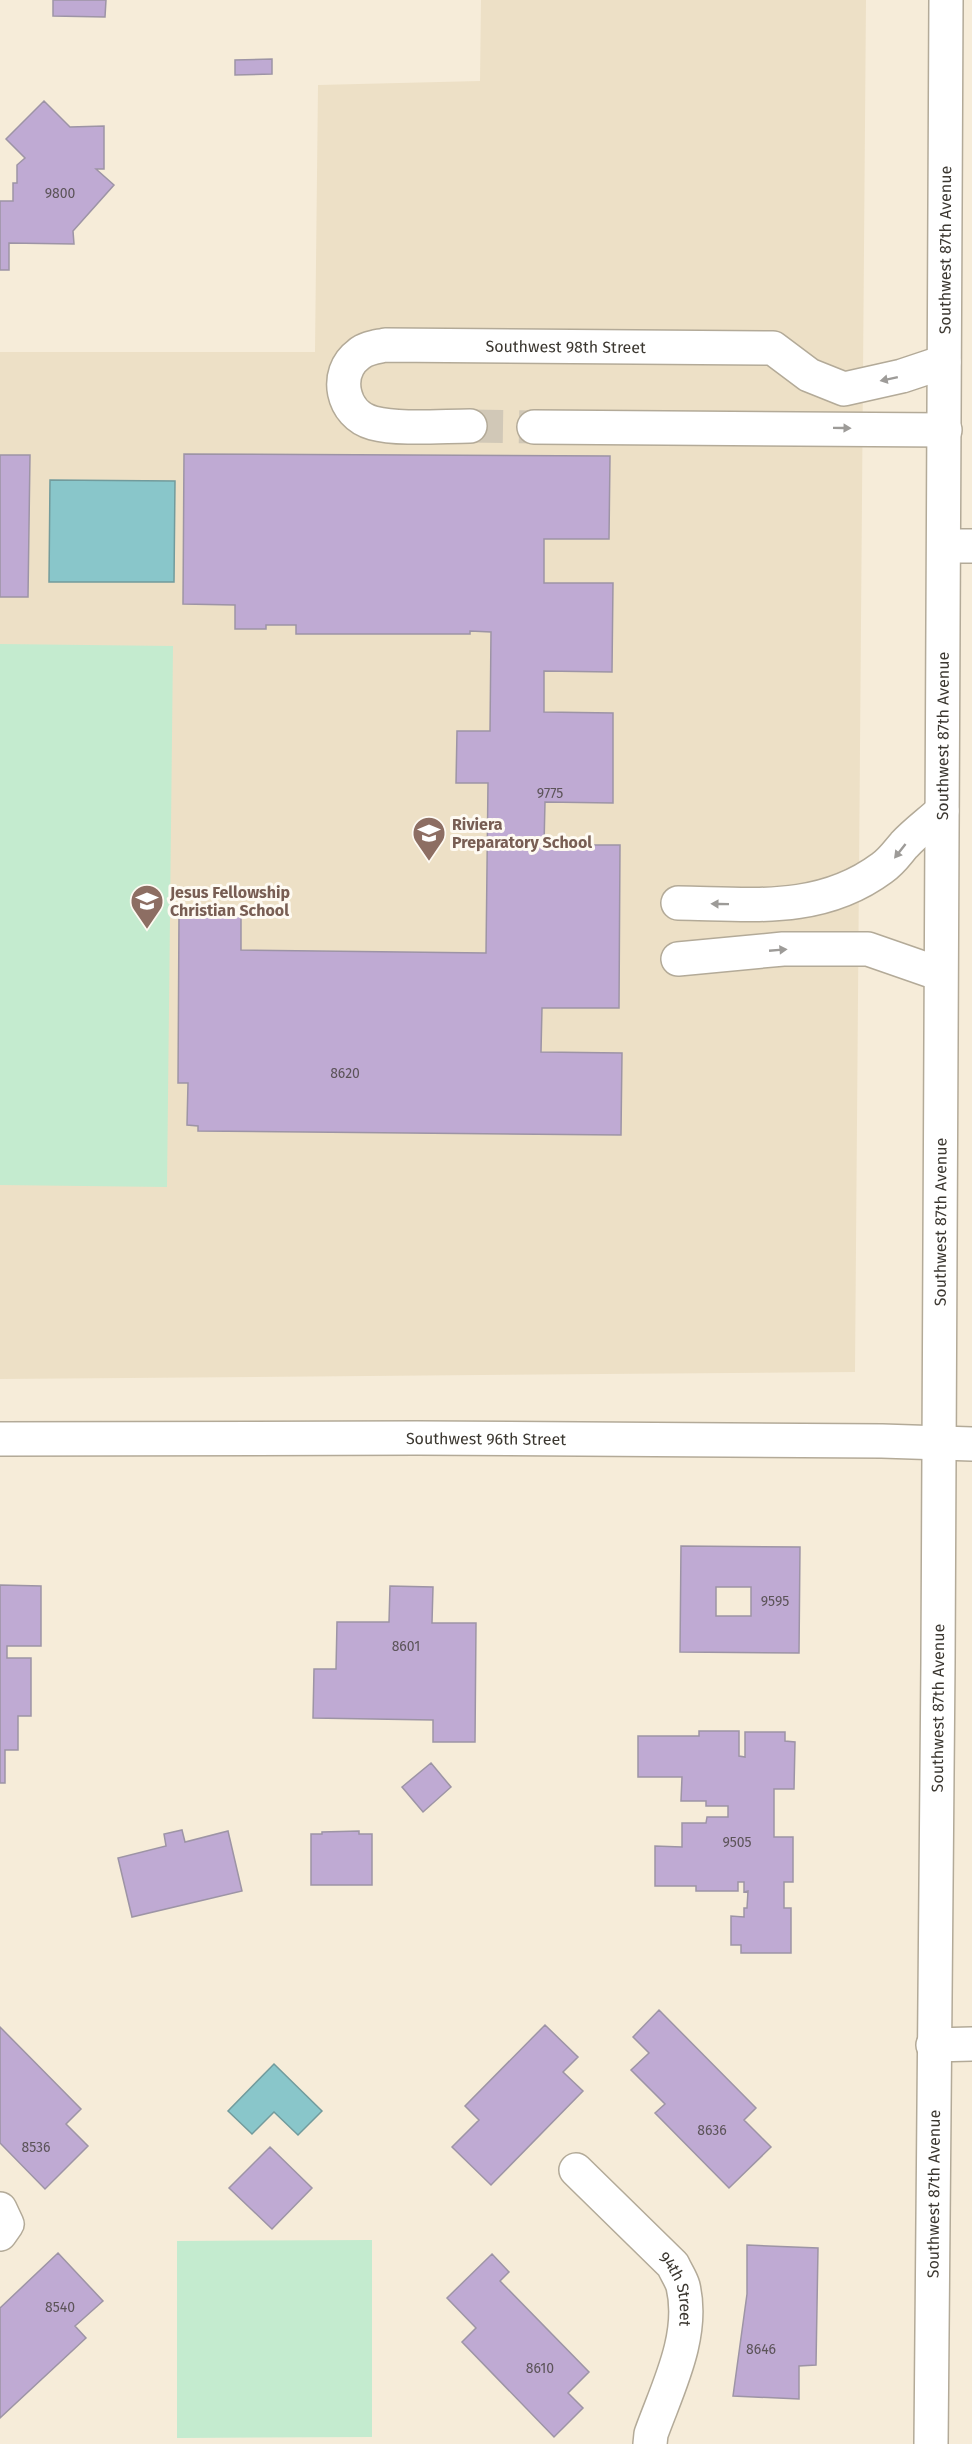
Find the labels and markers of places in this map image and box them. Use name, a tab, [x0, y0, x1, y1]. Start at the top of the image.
school or university icon: Riviera Preparatory School	[411, 815, 447, 862]
place label: Riviera Preparatory School	[452, 815, 592, 852]
school or university icon: Jesus Fellowship Christian School	[129, 883, 165, 930]
place label: Jesus Fellowship Christian School	[169, 883, 290, 920]

